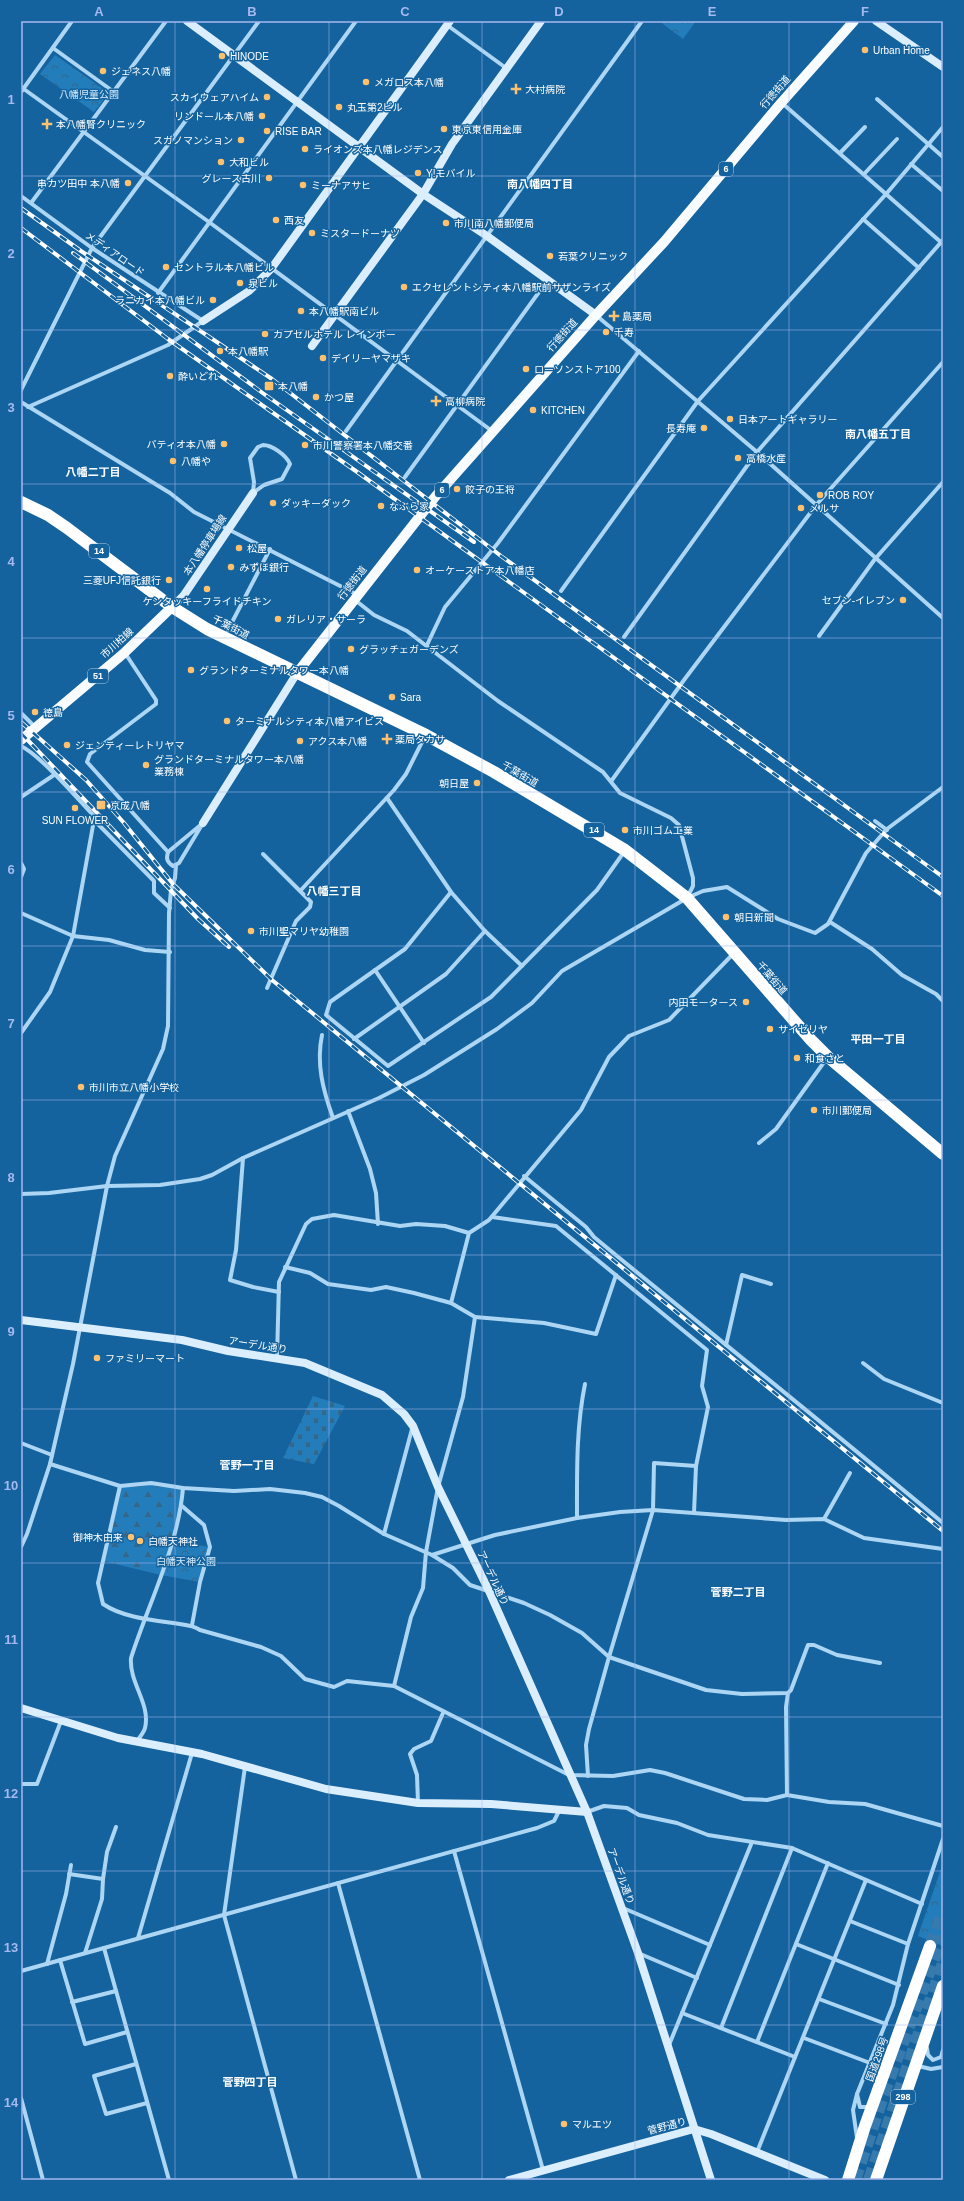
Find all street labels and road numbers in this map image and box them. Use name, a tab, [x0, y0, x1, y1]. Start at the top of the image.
street label: 行徳街道	[758, 73, 792, 111]
road number: 6	[719, 162, 733, 176]
street label: メディアロード	[83, 230, 147, 278]
street label: 行徳街道	[545, 316, 579, 354]
road number: 6	[435, 483, 449, 497]
street label: 本八幡停車場線	[181, 513, 229, 577]
road number: 14	[89, 544, 109, 558]
street label: 行徳街道	[335, 564, 369, 602]
street label: 千葉街道	[211, 613, 251, 641]
street label: 市川柏線	[98, 626, 136, 660]
road number: 51	[88, 669, 108, 683]
street label: 千葉街道	[500, 759, 540, 789]
road number: 14	[584, 823, 604, 837]
street label: 千葉街道	[755, 959, 789, 997]
street label: アーデル通り	[228, 1335, 288, 1355]
street label: アーデル通り	[475, 1549, 511, 1607]
street label: アーデル通り	[606, 1846, 636, 1906]
street label: 国道298号	[864, 2035, 890, 2083]
road number: 298	[891, 2090, 915, 2104]
street label: 菅野通り	[646, 2116, 688, 2136]

